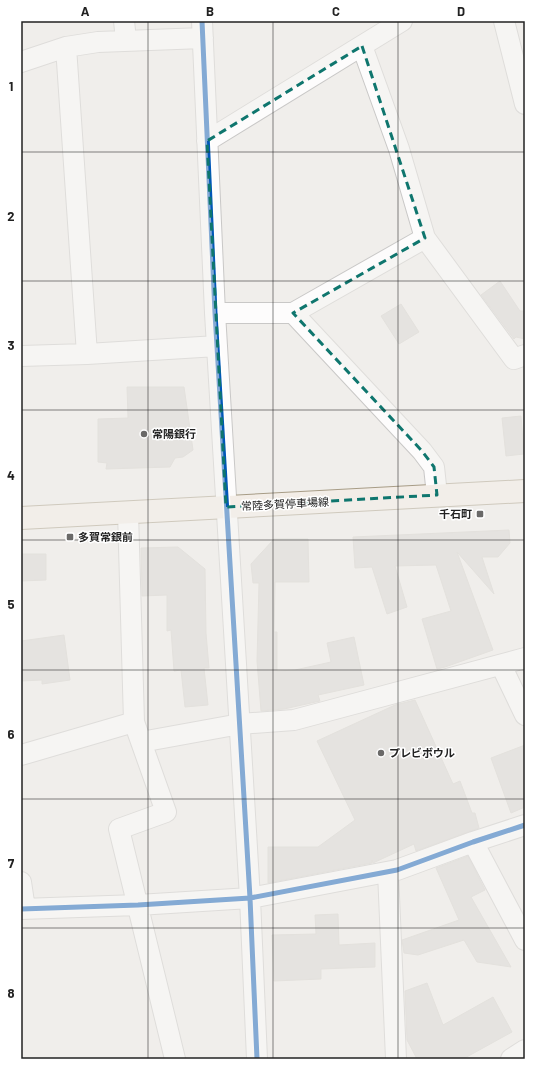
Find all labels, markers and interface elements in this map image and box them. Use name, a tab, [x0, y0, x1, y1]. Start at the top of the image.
text: A	[81, 3, 90, 19]
text: B	[206, 3, 214, 19]
text: C	[332, 3, 340, 19]
text: D	[457, 3, 465, 19]
text: 1	[9, 78, 13, 94]
text: 2	[7, 208, 15, 224]
text: 3	[7, 337, 15, 353]
place label: 常陽銀行	[152, 427, 196, 440]
marker: 常陽銀行	[139, 429, 149, 439]
text: 4	[7, 467, 15, 483]
street label: 常陸多賀停車場線	[241, 495, 329, 512]
place label: 千石町	[439, 507, 472, 520]
marker: 千石町	[475, 509, 485, 519]
place label: 多賀常銀前	[78, 530, 133, 543]
marker: 多賀常銀前	[65, 532, 75, 542]
text: 5	[7, 596, 15, 612]
text: 6	[8, 726, 15, 742]
place label: プレビボウル	[389, 746, 455, 759]
marker: プレビボウル	[376, 748, 386, 758]
text: 7	[8, 855, 15, 871]
text: 8	[7, 985, 15, 1001]

